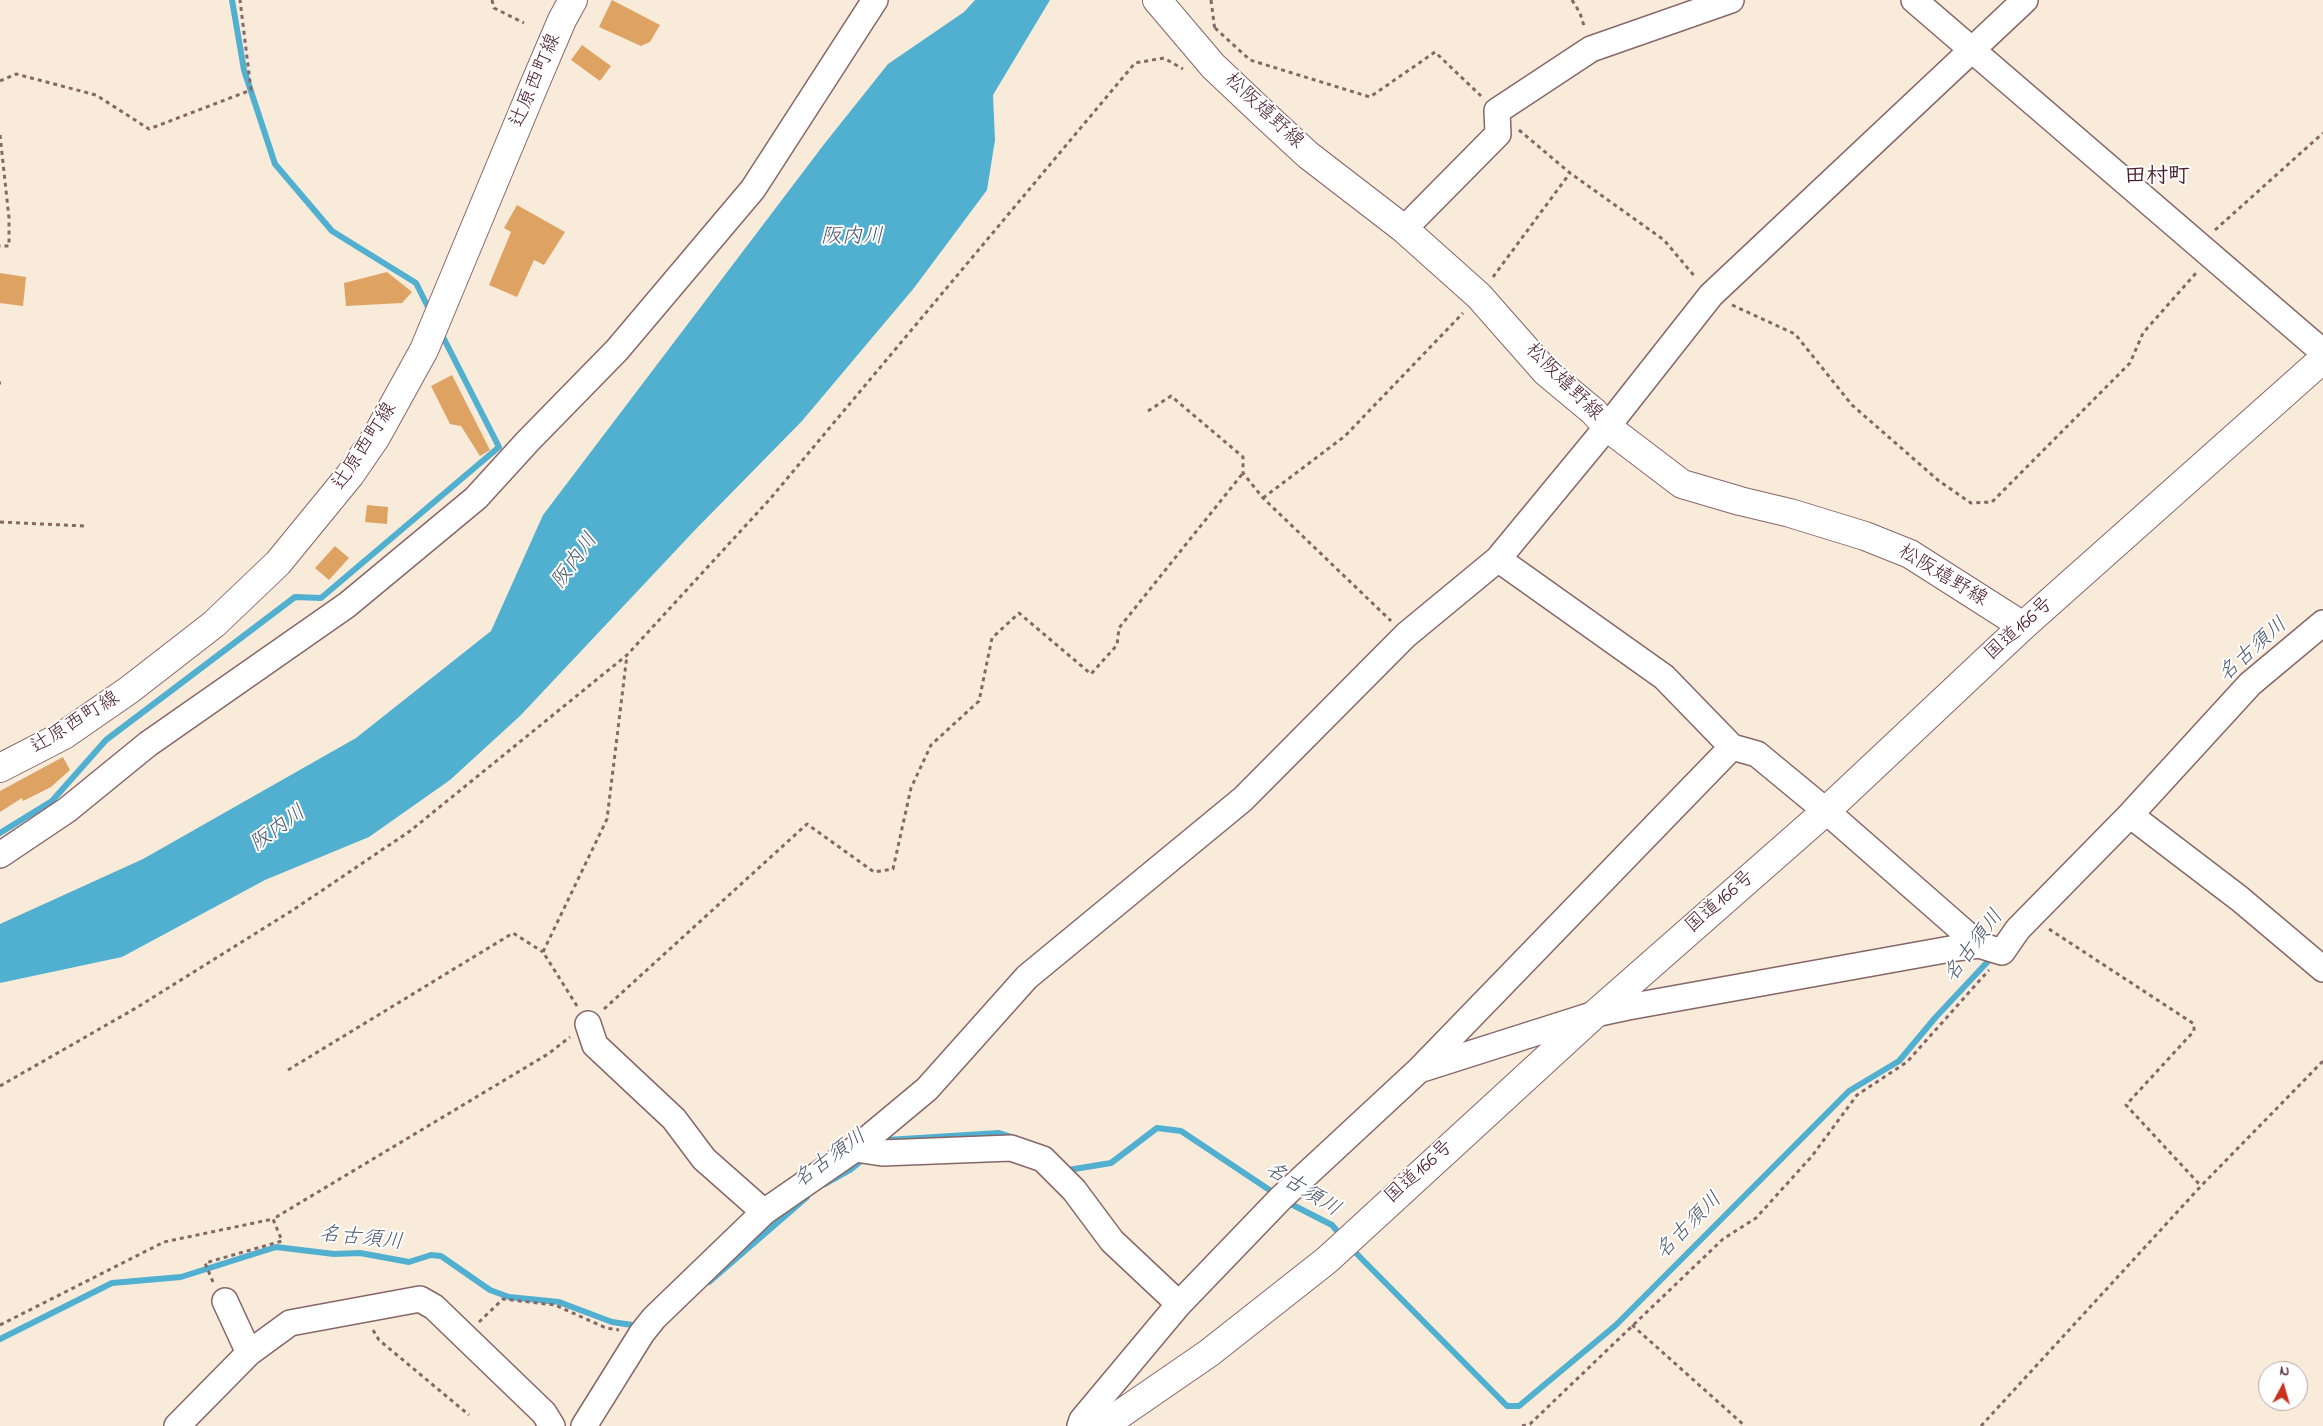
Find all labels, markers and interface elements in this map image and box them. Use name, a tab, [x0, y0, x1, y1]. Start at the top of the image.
street label: 辻原西町線	[506, 30, 568, 132]
street label: 松阪嬉野線	[1218, 69, 1308, 155]
district label: 田村町	[2124, 165, 2190, 191]
water label: 阪内川	[821, 226, 883, 252]
street label: 松阪嬉野線	[1519, 339, 1607, 427]
street label: 辻原西町線	[329, 399, 403, 495]
water label: 阪内川	[547, 529, 605, 595]
street label: 松阪嬉野線	[1893, 541, 1991, 613]
street label: 国道166号	[1981, 593, 2059, 667]
water label: 名古須川	[2214, 614, 2294, 688]
street label: 辻原西町線	[27, 687, 125, 761]
water label: 阪内川	[246, 801, 312, 859]
street label: 国道166号	[1681, 866, 1761, 940]
water label: 名古須川	[1940, 906, 2010, 988]
water label: 名古須川	[790, 1125, 872, 1195]
street label: 国道166号	[1381, 1136, 1459, 1210]
water label: 名古須川	[1260, 1158, 1344, 1224]
water label: 名古須川	[1651, 1188, 1729, 1266]
water label: 名古須川	[318, 1223, 404, 1257]
north arrow	[2258, 1361, 2308, 1411]
text: N	[2279, 1361, 2290, 1383]

